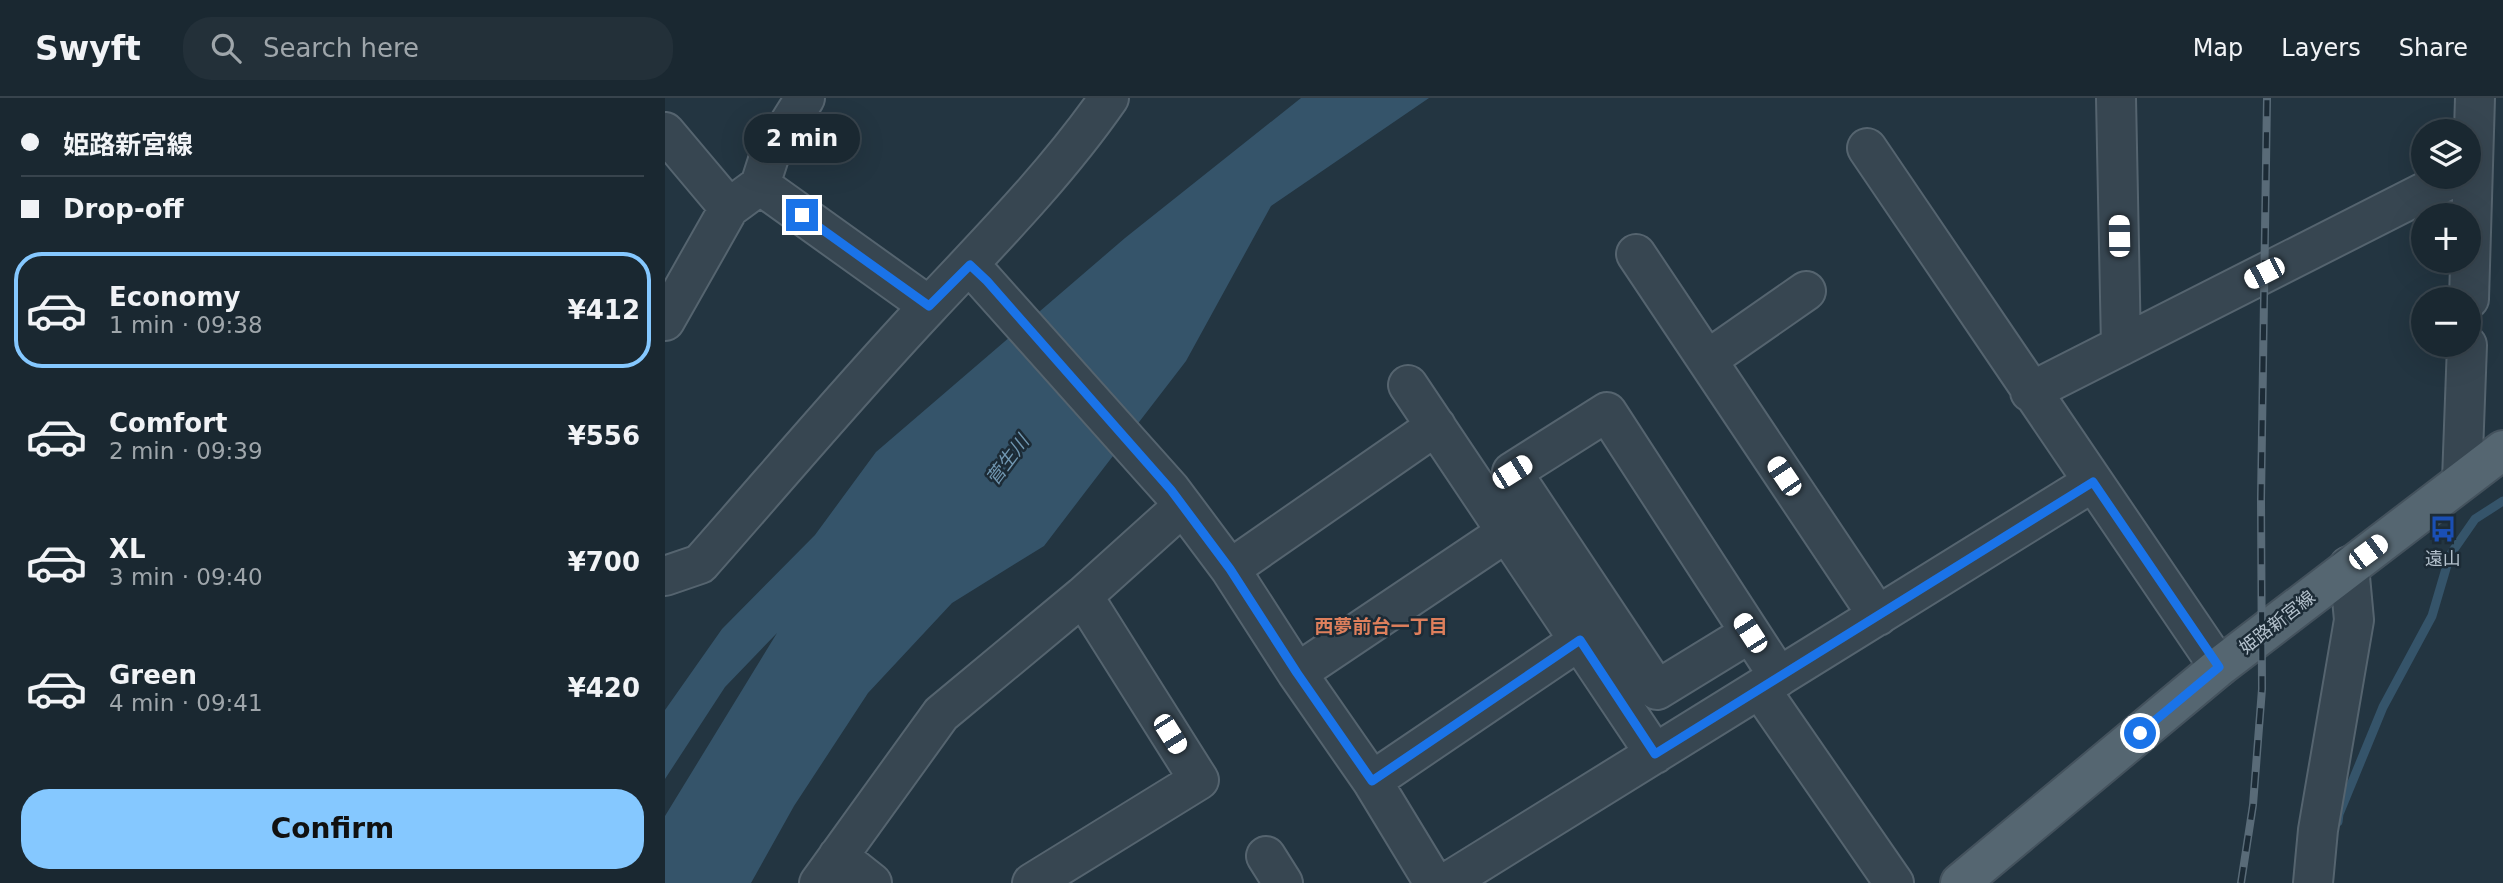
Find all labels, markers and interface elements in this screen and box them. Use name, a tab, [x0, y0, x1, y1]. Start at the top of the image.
search box	[183, 17, 673, 80]
text: Swyft	[35, 29, 141, 68]
icon: search	[207, 29, 245, 67]
text: Search here	[263, 33, 419, 63]
text: Map	[2193, 34, 2243, 62]
text: Layers	[2281, 34, 2361, 62]
text: Share	[2399, 34, 2468, 62]
callout: 2 min	[744, 114, 860, 162]
map controls	[2411, 119, 2481, 357]
button: layers	[2411, 119, 2481, 189]
text: 2 min	[766, 125, 838, 151]
text: 姫路新宮線	[63, 130, 193, 160]
text: Drop-off	[63, 194, 184, 224]
route end	[786, 199, 818, 231]
button: +	[2411, 203, 2481, 273]
car	[2109, 215, 2130, 257]
car	[2241, 254, 2288, 292]
icon: car	[25, 279, 88, 342]
text: Economy	[109, 282, 240, 312]
button: −	[2411, 287, 2481, 357]
text: ¥412	[568, 295, 640, 325]
text: 1 min · 09:38	[109, 312, 263, 338]
icon: car	[25, 405, 88, 468]
text: Comfort	[109, 408, 227, 438]
text: ¥556	[568, 421, 640, 451]
water label: 菅生川	[981, 429, 1034, 489]
text: 2 min · 09:39	[109, 438, 263, 464]
car	[1489, 452, 1536, 492]
car	[1764, 453, 1805, 499]
bus stop icon: 遠山	[2428, 514, 2458, 544]
icon: car	[25, 531, 88, 594]
car	[2345, 531, 2392, 573]
text: XL	[109, 534, 146, 564]
text: ¥700	[568, 547, 640, 577]
place label: 遠山	[2425, 548, 2461, 569]
text: 3 min · 09:40	[109, 564, 263, 590]
street label: 姫路新宮線	[2235, 586, 2319, 658]
car	[1730, 610, 1771, 656]
district label: 西夢前台一丁目	[1314, 615, 1448, 637]
icon: car	[25, 657, 88, 720]
text: Green	[109, 660, 197, 690]
text: ¥420	[568, 673, 640, 703]
text: 4 min · 09:41	[109, 690, 263, 716]
car	[1150, 711, 1191, 757]
route start	[2124, 717, 2156, 749]
button: Confirm	[21, 789, 644, 869]

